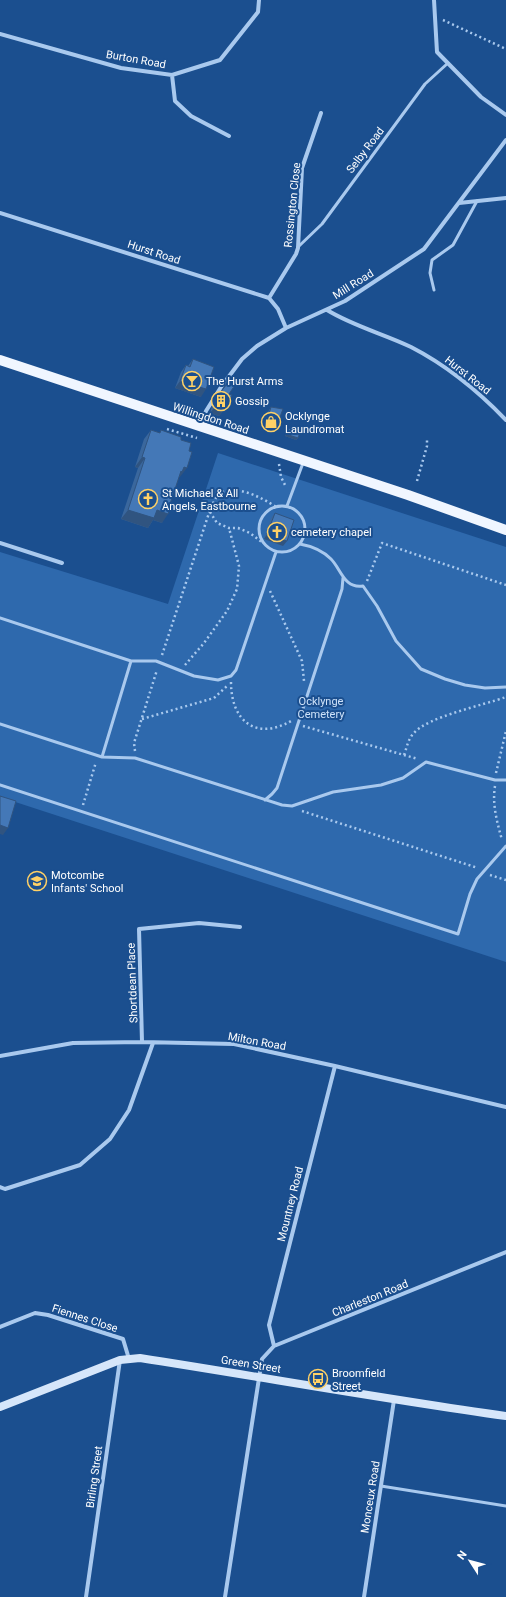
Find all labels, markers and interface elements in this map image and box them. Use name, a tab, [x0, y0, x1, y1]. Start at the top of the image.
street label: Burton Road	[105, 48, 167, 71]
street label: Selby Road	[344, 125, 387, 176]
street label: Rossington Close	[282, 162, 303, 248]
street label: Hurst Road	[126, 238, 182, 267]
street label: Mill Road	[330, 267, 376, 302]
street label: Hurst Road	[442, 353, 493, 397]
bar icon: The Hurst Arms	[181, 370, 203, 392]
place label: The Hurst Arms	[206, 375, 283, 388]
building icon: Gossip	[210, 390, 232, 412]
place label: Gossip	[235, 395, 269, 408]
street label: Willingdon Road	[171, 400, 251, 437]
place label: Ocklynge Laundromat	[285, 410, 345, 436]
shop icon: Ocklynge Laundromat	[260, 411, 282, 433]
place label: St Michael & All Angels, Eastbourne	[162, 487, 256, 513]
church icon: St Michael & All Angels, Eastbourne	[137, 488, 159, 510]
church icon: cemetery chapel	[266, 521, 288, 543]
place label: cemetery chapel	[291, 526, 372, 539]
park label: Ocklynge Cemetery	[298, 695, 345, 721]
place label: Motcombe Infants' School	[51, 869, 123, 895]
school or university icon: Motcombe Infants' School	[26, 870, 48, 892]
street label: Shortdean Place	[125, 942, 140, 1023]
street label: Milton Road	[227, 1030, 287, 1053]
street label: Mountney Road	[275, 1165, 306, 1243]
street label: Charleston Road	[330, 1277, 410, 1320]
street label: Fiennes Close	[50, 1302, 120, 1335]
street label: Green Street	[220, 1353, 282, 1376]
place label: Broomfield Street	[332, 1367, 385, 1393]
bus stop icon: Broomfield Street	[307, 1368, 329, 1390]
street label: Birling Street	[84, 1445, 105, 1509]
street label: Monceux Road	[358, 1460, 383, 1534]
north arrow	[450, 1541, 490, 1581]
text: N	[455, 1548, 470, 1562]

